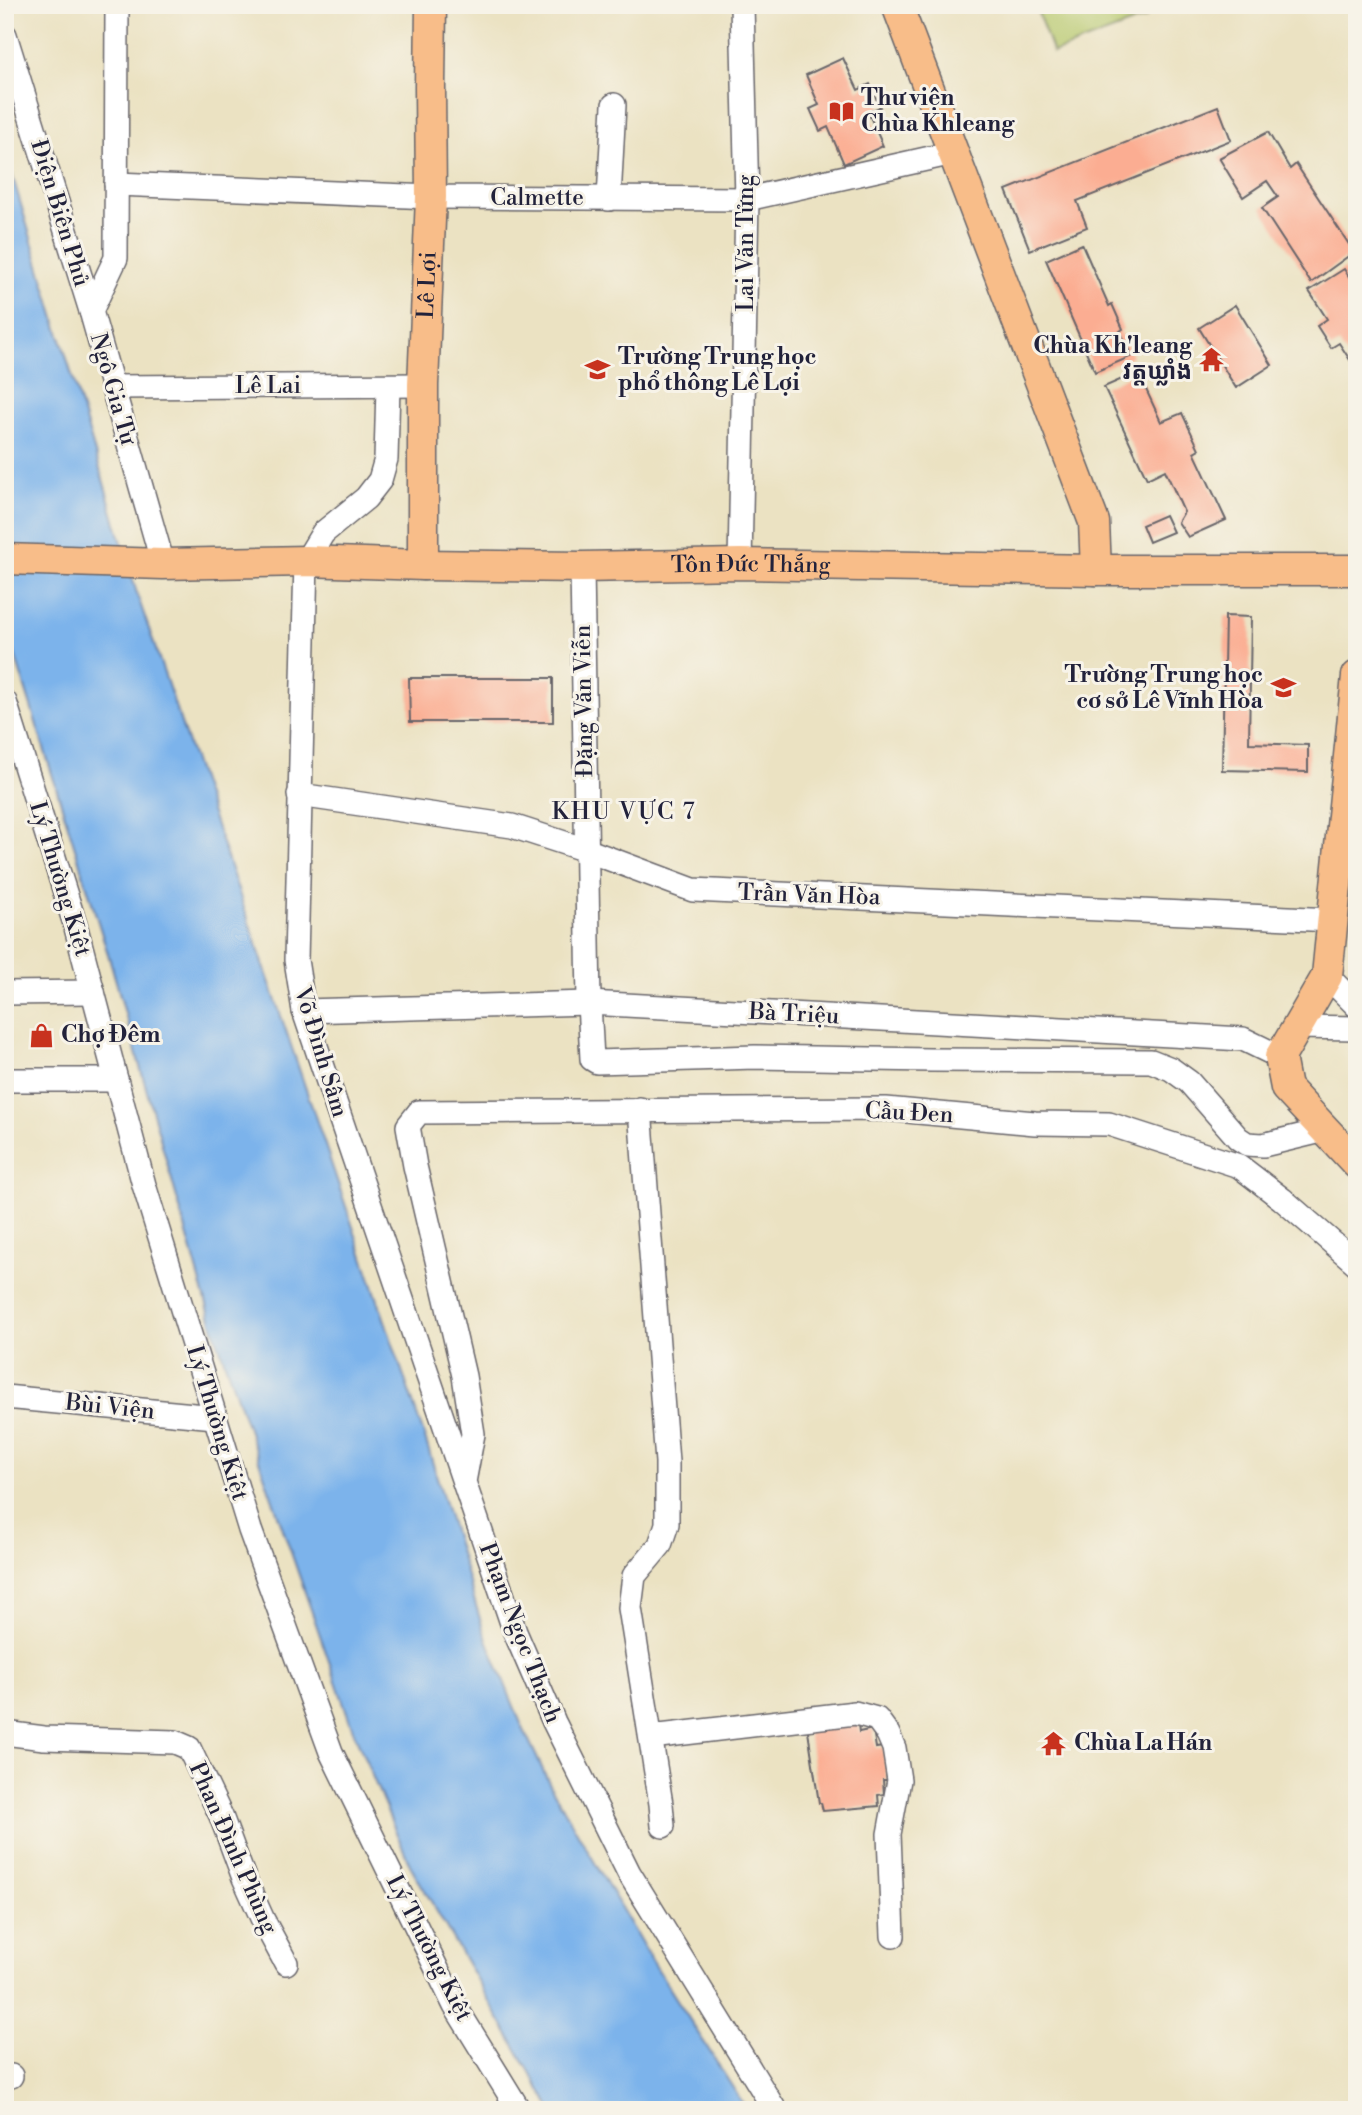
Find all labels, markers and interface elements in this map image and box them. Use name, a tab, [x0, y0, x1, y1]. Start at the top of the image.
place label: Thư viện Chùa Khleang	[861, 84, 1015, 138]
library icon: Thư viện Chùa Khleang	[827, 97, 855, 125]
street label: Điện Biên Phủ	[24, 136, 96, 290]
street label: Lai Văn Tửng	[732, 175, 760, 311]
street label: Calmette	[490, 184, 584, 212]
street label: Lê Lợi	[412, 251, 443, 319]
street label: Ngô Gia Tự	[84, 330, 143, 449]
place label: Chùa Kh'leang វត្តឃ្លាំង	[1033, 332, 1193, 386]
place label: Trường Trung học phổ thông Lê Lợi	[618, 343, 817, 397]
temple icon: Chùa Kh'leang វត្តឃ្លាំង	[1198, 345, 1226, 373]
school or university icon: Trường Trung học phổ thông Lê Lợi	[584, 356, 612, 384]
street label: Lê Lai	[235, 372, 301, 400]
street label: Tôn Đức Thắng	[671, 550, 831, 580]
street label: Đặng Văn Viễn	[569, 624, 599, 777]
place label: Trường Trung học cơ sở Lê Vĩnh Hòa	[1064, 661, 1264, 715]
school or university icon: Trường Trung học cơ sở Lê Vĩnh Hòa	[1269, 674, 1297, 702]
district label: KHU VỰC 7	[551, 797, 697, 827]
street label: Lý Thường Kiệt	[23, 798, 97, 960]
street label: Trần Văn Hòa	[737, 879, 881, 911]
street label: Võ Đình Sâm	[288, 983, 354, 1120]
street label: Bà Triệu	[747, 998, 840, 1030]
shop icon: Chợ Đêm	[27, 1021, 55, 1049]
place label: Chợ Đêm	[61, 1021, 161, 1049]
street label: Cầu Đen	[864, 1097, 954, 1129]
street label: Lý Thường Kiệt	[180, 1342, 254, 1504]
street label: Bùi Viện	[63, 1388, 156, 1426]
street label: Phạm Ngọc Thạch	[473, 1539, 567, 1727]
temple icon: Chùa La Hán	[1040, 1729, 1068, 1757]
place label: Chùa La Hán	[1074, 1729, 1212, 1757]
street label: Phan Đình Phùng	[183, 1758, 284, 1938]
street label: Lý Thường Kiệt	[380, 1870, 478, 2026]

